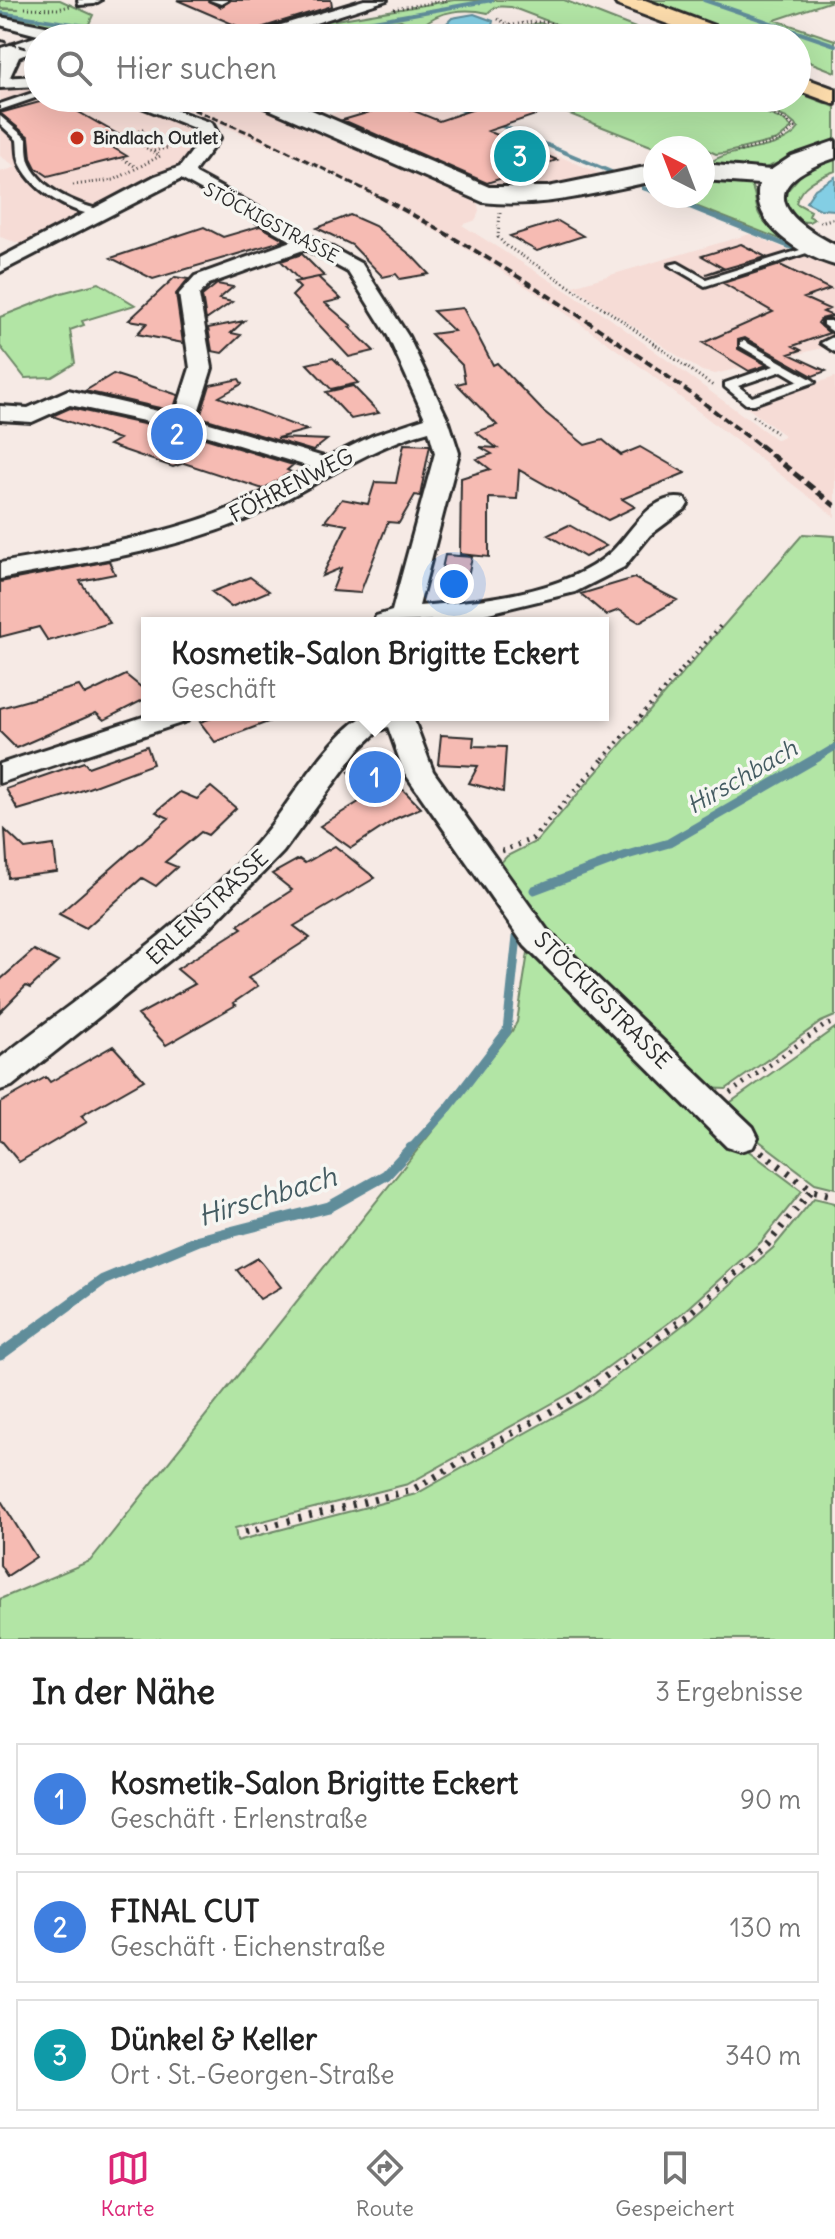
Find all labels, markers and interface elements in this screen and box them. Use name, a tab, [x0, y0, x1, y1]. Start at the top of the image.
search box	[24, 24, 811, 112]
icon: search	[52, 46, 96, 90]
text: Hier suchen	[116, 49, 277, 87]
place label: Bindlach Outlet	[93, 126, 219, 149]
pin: 3	[494, 126, 546, 186]
marker: Bindlach Outlet	[68, 129, 86, 147]
north arrow	[643, 136, 715, 208]
street label: STÖCKIGSTRASSE	[200, 177, 343, 268]
pin: 2	[151, 404, 203, 464]
street label: FÖHRENWEG	[224, 442, 358, 528]
your location	[434, 564, 474, 604]
popup	[141, 617, 609, 721]
text: Kosmetik-Salon Brigitte Eckert	[171, 634, 579, 672]
text: Geschäft	[171, 672, 276, 705]
water label: Hirschbach	[681, 732, 803, 820]
pin: 1	[349, 747, 401, 807]
street label: ERLENSTRASSE	[140, 843, 274, 971]
street label: STÖCKIGSTRASSE	[529, 926, 677, 1074]
water label: Hirschbach	[194, 1158, 341, 1234]
text: In der Nähe	[32, 1670, 215, 1713]
text: 3 Ergebnisse	[655, 1675, 803, 1708]
text: Kosmetik-Salon Brigitte Eckert	[110, 1764, 518, 1802]
text: 1	[55, 1783, 65, 1816]
text: 90 m	[740, 1783, 801, 1816]
text: Geschäft · Erlenstraße	[110, 1802, 368, 1835]
text: FINAL CUT	[110, 1892, 259, 1930]
text: 2	[53, 1911, 67, 1944]
text: 130 m	[730, 1911, 801, 1944]
text: Geschäft · Eichenstraße	[110, 1930, 385, 1963]
text: Dünkel & Keller	[110, 2020, 317, 2058]
text: 3	[53, 2039, 67, 2072]
text: 340 m	[725, 2039, 801, 2072]
text: Ort · St.-Georgen-Straße	[110, 2058, 395, 2091]
tab: Karte	[101, 2146, 155, 2222]
tab: Route	[356, 2146, 414, 2222]
tab: Gespeichert	[615, 2146, 734, 2222]

